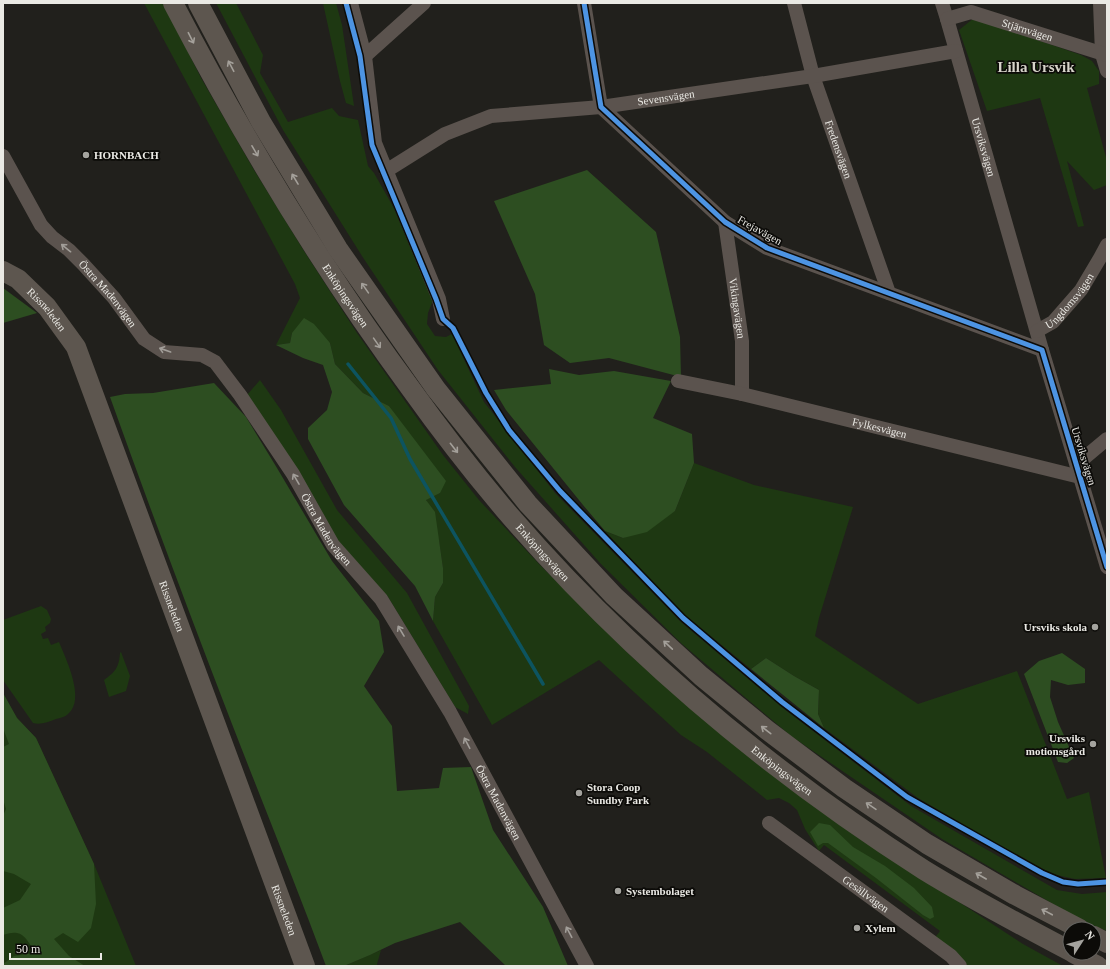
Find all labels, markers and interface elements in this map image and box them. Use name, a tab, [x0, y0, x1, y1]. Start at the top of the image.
street label: Stjärnvägen	[1000, 16, 1055, 44]
one-way arrow	[188, 31, 196, 43]
district label: Lilla Ursvik	[997, 59, 1075, 75]
one-way arrow	[227, 60, 234, 72]
street label: Sevensvägen	[637, 87, 696, 108]
street label: Ursviksvägen	[970, 116, 998, 178]
street label: Fredensvägen	[823, 118, 855, 181]
one-way arrow	[251, 145, 259, 157]
place label: HORNBACH	[94, 149, 159, 161]
marker: HORNBACH	[81, 150, 91, 160]
one-way arrow	[291, 173, 299, 185]
street label: Frejavägen	[736, 213, 785, 247]
one-way arrow	[61, 244, 71, 253]
street label: Östra Madenvägen	[77, 258, 139, 330]
street label: Enköpingsvägen	[320, 262, 371, 330]
street label: Ungdomsvägen	[1043, 270, 1096, 331]
street label: Vikingavägen	[727, 277, 748, 340]
one-way arrow	[361, 283, 369, 294]
street label: Rissneleden	[25, 285, 69, 334]
one-way arrow	[373, 337, 382, 348]
one-way arrow	[158, 346, 171, 353]
street label: Fylkesvägen	[851, 415, 909, 440]
street label: Ursviksvägen	[1069, 425, 1099, 487]
one-way arrow	[450, 442, 459, 453]
one-way arrow	[291, 473, 299, 485]
street label: Östra Madenvägen	[299, 491, 354, 568]
street label: Enköpingsvägen	[514, 521, 572, 584]
street label: Rissneleden	[157, 579, 187, 634]
place label: Ursviks skola	[1024, 621, 1087, 633]
marker: Ursviks skola	[1090, 622, 1100, 632]
one-way arrow	[397, 625, 405, 637]
one-way arrow	[663, 641, 673, 650]
one-way arrow	[761, 725, 772, 734]
place label: Ursviks motionsgård	[1026, 732, 1086, 757]
one-way arrow	[463, 737, 471, 749]
marker: Ursviks motionsgård	[1088, 739, 1098, 749]
street label: Enköpingsvägen	[749, 743, 815, 798]
street label: Östra Madenvägen	[474, 763, 524, 842]
place label: Stora Coop Sundby Park	[587, 781, 650, 806]
marker: Stora Coop Sundby Park	[574, 788, 584, 798]
one-way arrow	[866, 802, 877, 811]
one-way arrow	[975, 871, 987, 879]
street label: Gesällvägen	[840, 873, 892, 915]
street label: Rissneleden	[269, 883, 299, 937]
place label: Systembolaget	[626, 885, 694, 897]
marker: Systembolaget	[613, 886, 623, 896]
one-way arrow	[1042, 908, 1054, 915]
north arrow	[1062, 921, 1102, 961]
place label: Xylem	[865, 922, 896, 934]
marker: Xylem	[852, 923, 862, 933]
one-way arrow	[564, 926, 572, 938]
text: N	[1083, 928, 1097, 942]
scale bar	[10, 935, 101, 961]
text: 50 m	[16, 942, 41, 956]

